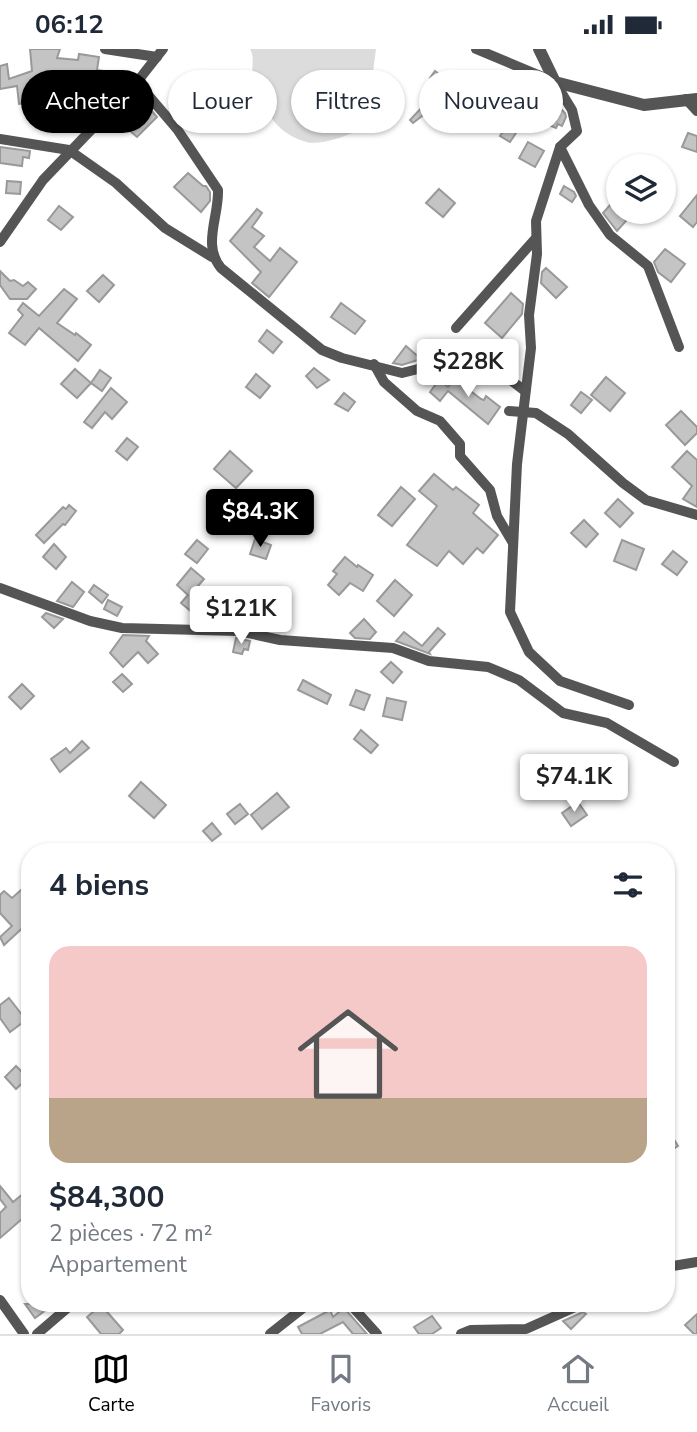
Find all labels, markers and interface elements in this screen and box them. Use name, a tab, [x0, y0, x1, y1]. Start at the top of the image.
text: 06:12	[35, 7, 104, 42]
chip: Acheter	[21, 70, 154, 133]
chip: Louer	[168, 70, 277, 133]
chip: Filtres	[291, 70, 405, 133]
chip: Nouveau	[419, 70, 563, 133]
map controls	[606, 154, 676, 224]
button: layers	[606, 154, 676, 224]
pin: $228K	[419, 339, 517, 399]
text: $228K	[433, 346, 503, 377]
pin: $84.3K	[203, 489, 317, 549]
text: $84.3K	[222, 496, 298, 527]
pin: $121K	[192, 587, 290, 646]
text: $121K	[206, 593, 276, 624]
pin: $74.1K	[517, 755, 631, 814]
text: $74.1K	[536, 761, 612, 792]
text: 4 biens	[49, 865, 149, 906]
icon: filters	[609, 866, 647, 904]
icon: home	[285, 991, 411, 1117]
text: $84,300	[49, 1177, 164, 1218]
text: 2 pièces · 72 m²	[49, 1218, 212, 1249]
text: Appartement	[49, 1249, 187, 1280]
tab: Carte	[88, 1350, 135, 1418]
tab: Favoris	[310, 1350, 371, 1418]
tab: Accueil	[547, 1350, 609, 1418]

